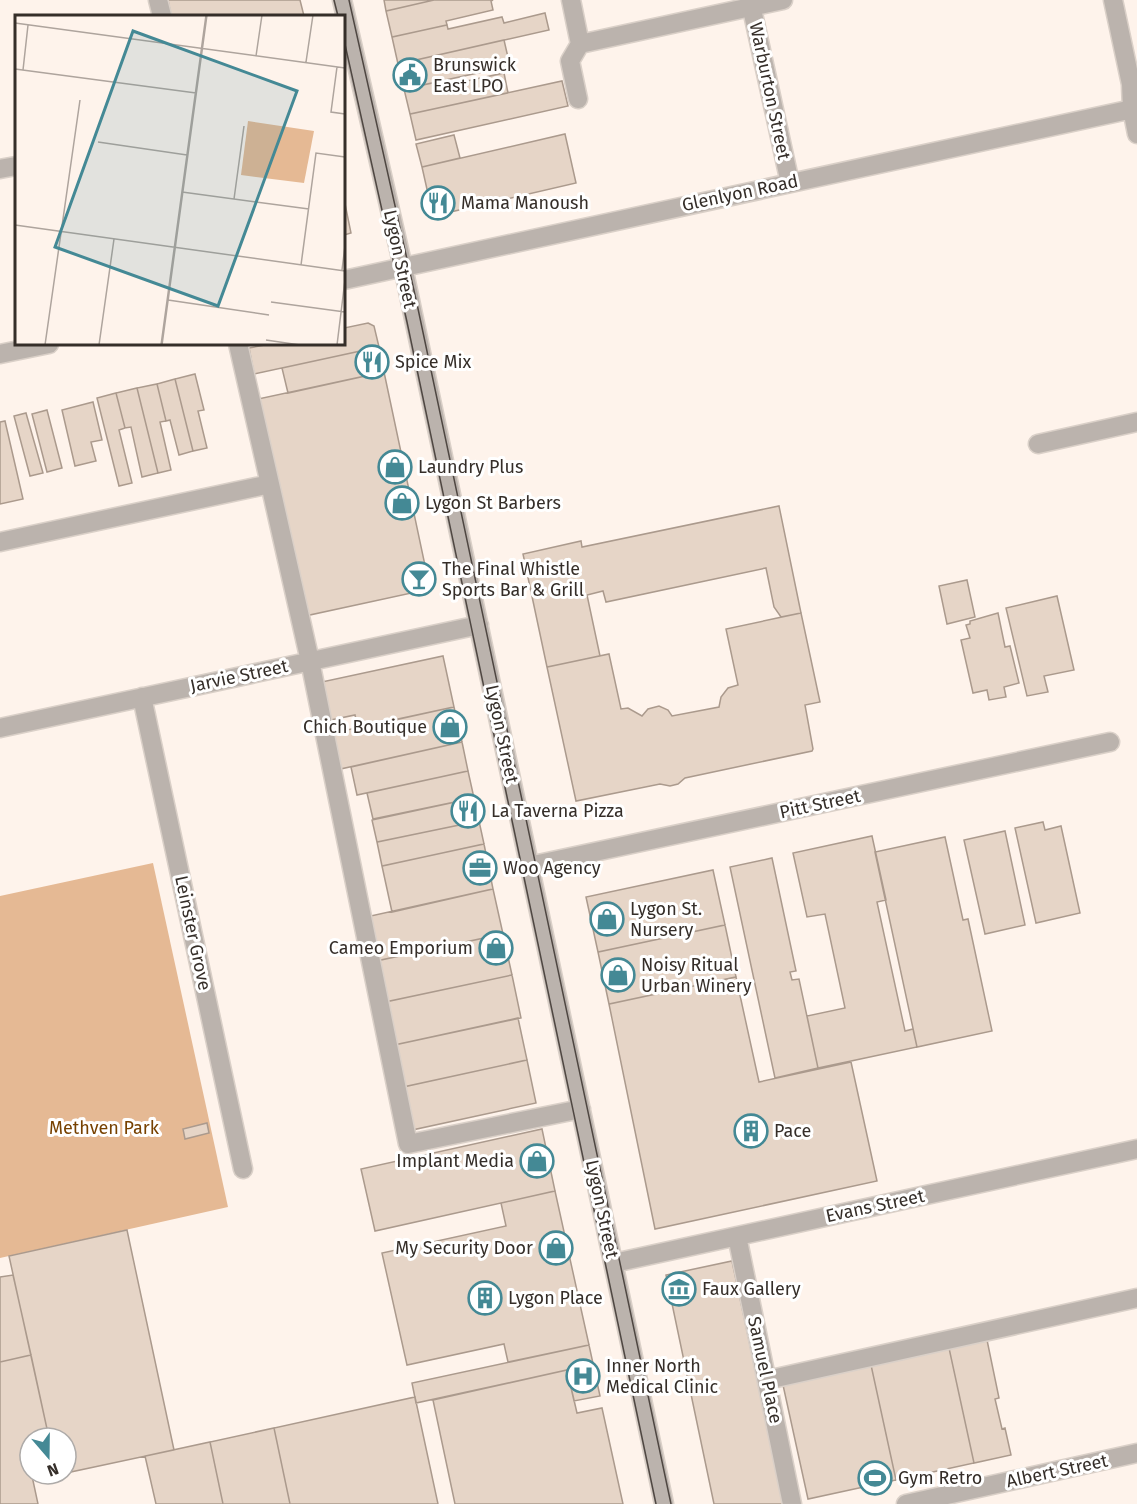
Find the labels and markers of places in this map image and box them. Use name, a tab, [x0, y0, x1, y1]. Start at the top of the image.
place label: Brunswick East LPO	[433, 54, 517, 97]
public building icon: Brunswick East LPO	[392, 57, 428, 93]
restaurant icon: Mama Manoush	[420, 185, 456, 221]
place label: Mama Manoush	[461, 192, 589, 214]
restaurant icon: Spice Mix	[354, 344, 390, 380]
place label: Spice Mix	[395, 351, 471, 373]
shop icon: Laundry Plus	[377, 449, 413, 485]
place label: Laundry Plus	[418, 456, 523, 478]
shop icon: Lygon St Barbers	[384, 485, 420, 521]
place label: Lygon St Barbers	[425, 492, 561, 514]
place label: The Final Whistle Sports Bar & Grill	[442, 558, 584, 601]
bar icon: The Final Whistle Sports Bar & Grill	[401, 561, 437, 597]
shop icon: Chich Boutique	[432, 709, 468, 745]
place label: Chich Boutique	[303, 716, 427, 738]
restaurant icon: La Taverna Pizza	[450, 793, 486, 829]
place label: La Taverna Pizza	[491, 800, 624, 822]
office icon: Woo Agency	[462, 850, 498, 886]
place label: Woo Agency	[503, 857, 601, 879]
place label: Lygon St. Nursery	[630, 898, 702, 941]
shop icon: Lygon St. Nursery	[589, 901, 625, 937]
shop icon: Cameo Emporium	[478, 930, 514, 966]
place label: Cameo Emporium	[329, 937, 473, 959]
place label: Noisy Ritual Urban Winery	[641, 954, 752, 997]
shop icon: Noisy Ritual Urban Winery	[600, 957, 636, 993]
building icon: Pace	[733, 1113, 769, 1149]
place label: Pace	[774, 1120, 811, 1142]
shop icon: Implant Media	[519, 1143, 555, 1179]
place label: Implant Media	[396, 1150, 514, 1172]
shop icon: My Security Door	[538, 1230, 574, 1266]
place label: My Security Door	[395, 1237, 533, 1259]
museum icon: Faux Gallery	[661, 1271, 697, 1307]
place label: Faux Gallery	[702, 1278, 801, 1300]
building icon: Lygon Place	[467, 1280, 503, 1316]
place label: Lygon Place	[508, 1287, 603, 1309]
place label: Inner North Medical Clinic	[606, 1355, 719, 1398]
hospital icon: Inner North Medical Clinic	[565, 1358, 601, 1394]
sports icon: Gym Retro	[857, 1460, 893, 1496]
place label: Gym Retro	[898, 1467, 982, 1489]

